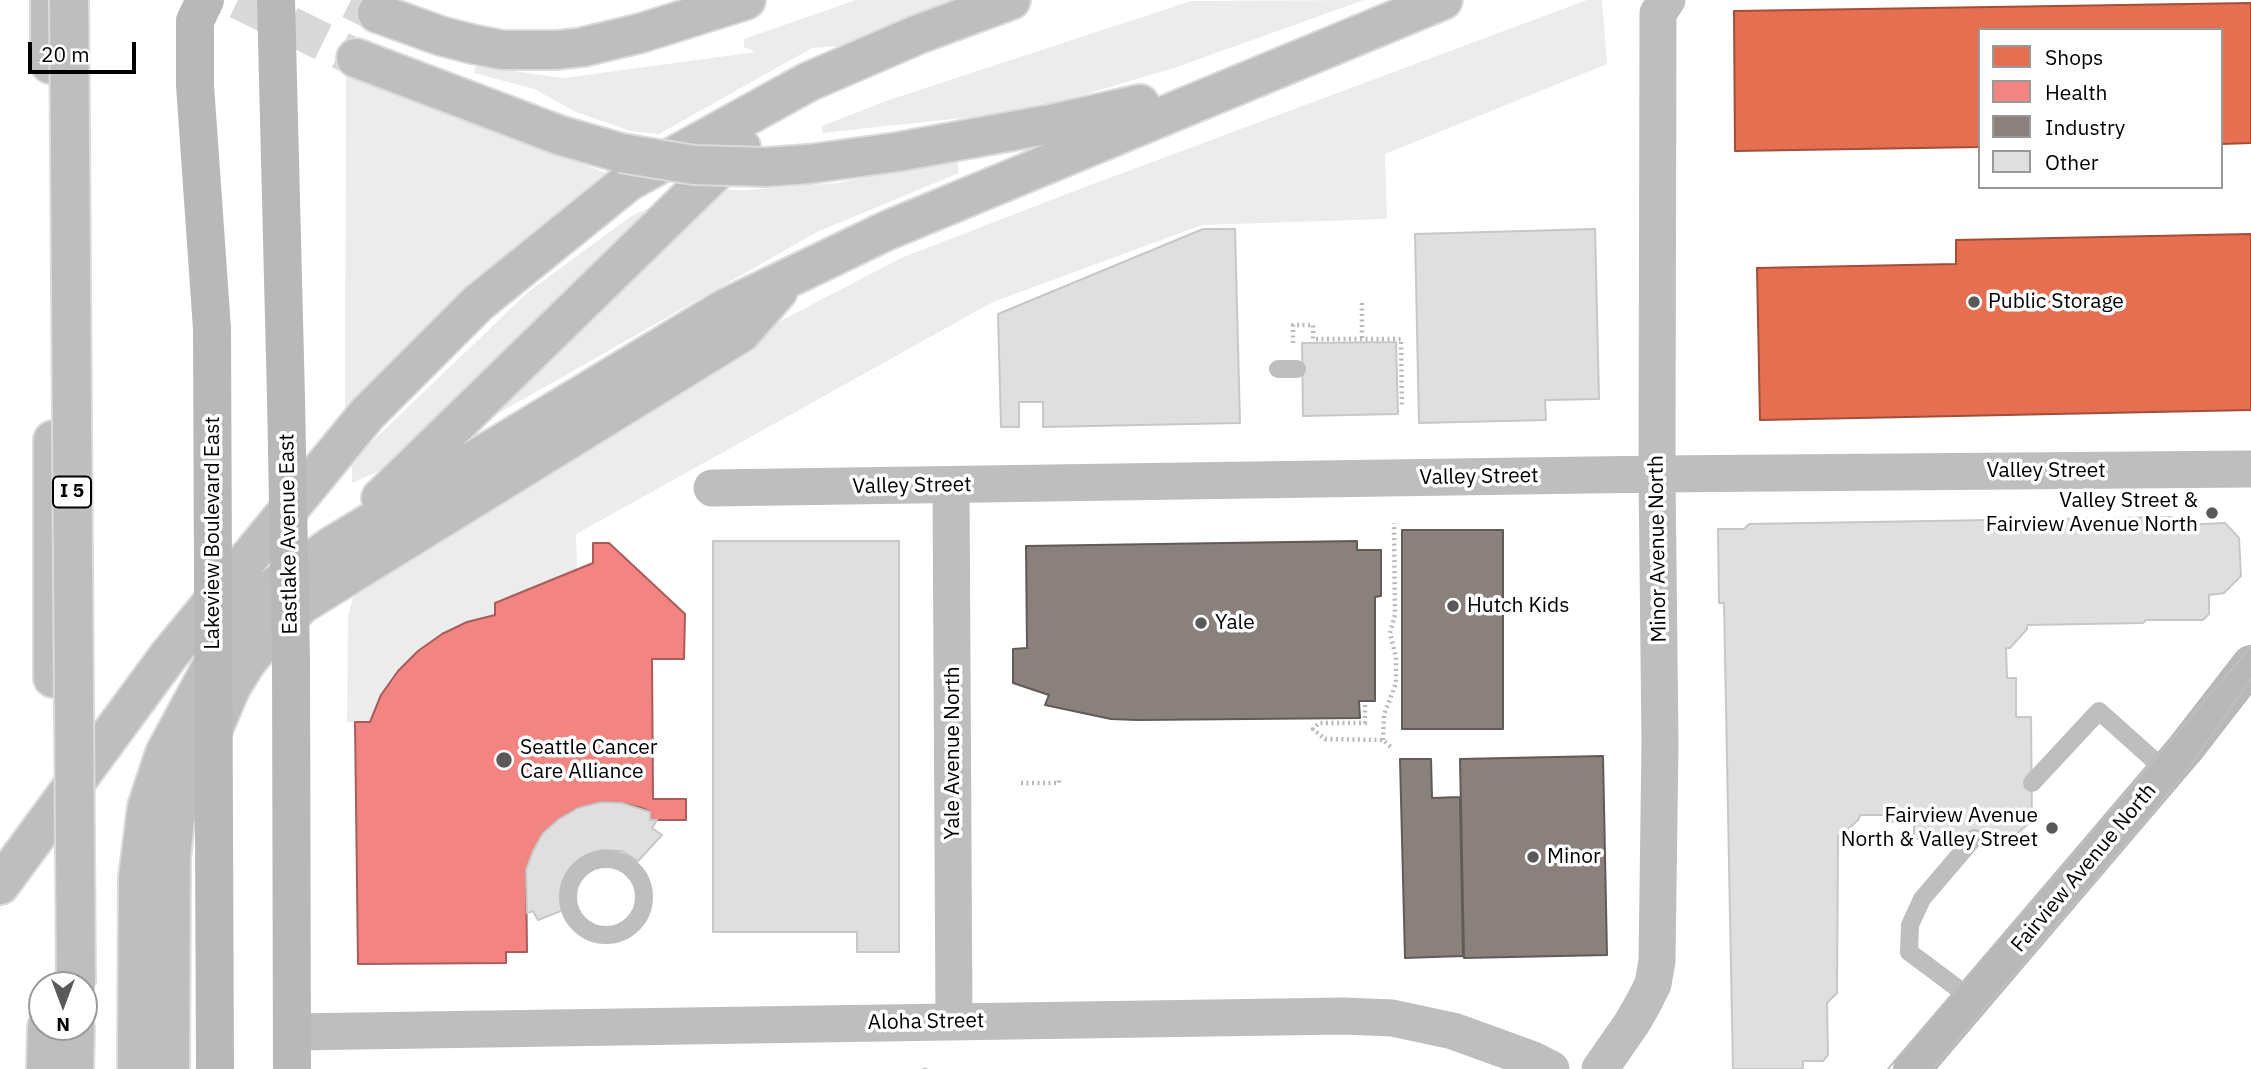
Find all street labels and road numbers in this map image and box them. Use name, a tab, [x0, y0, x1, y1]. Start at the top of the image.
street label: Lakeview Boulevard East	[200, 416, 226, 650]
street label: Eastlake Avenue East	[275, 433, 303, 635]
street label: Minor Avenue North	[1644, 455, 1672, 643]
street label: Valley Street	[1986, 458, 2106, 484]
street label: Valley Street	[1419, 463, 1539, 491]
street label: Valley Street	[852, 472, 972, 500]
road number: I 5	[53, 477, 91, 508]
street label: Yale Avenue North	[940, 666, 966, 840]
street label: Fairview Avenue North	[2006, 779, 2162, 957]
street label: Aloha Street	[867, 1008, 985, 1036]

